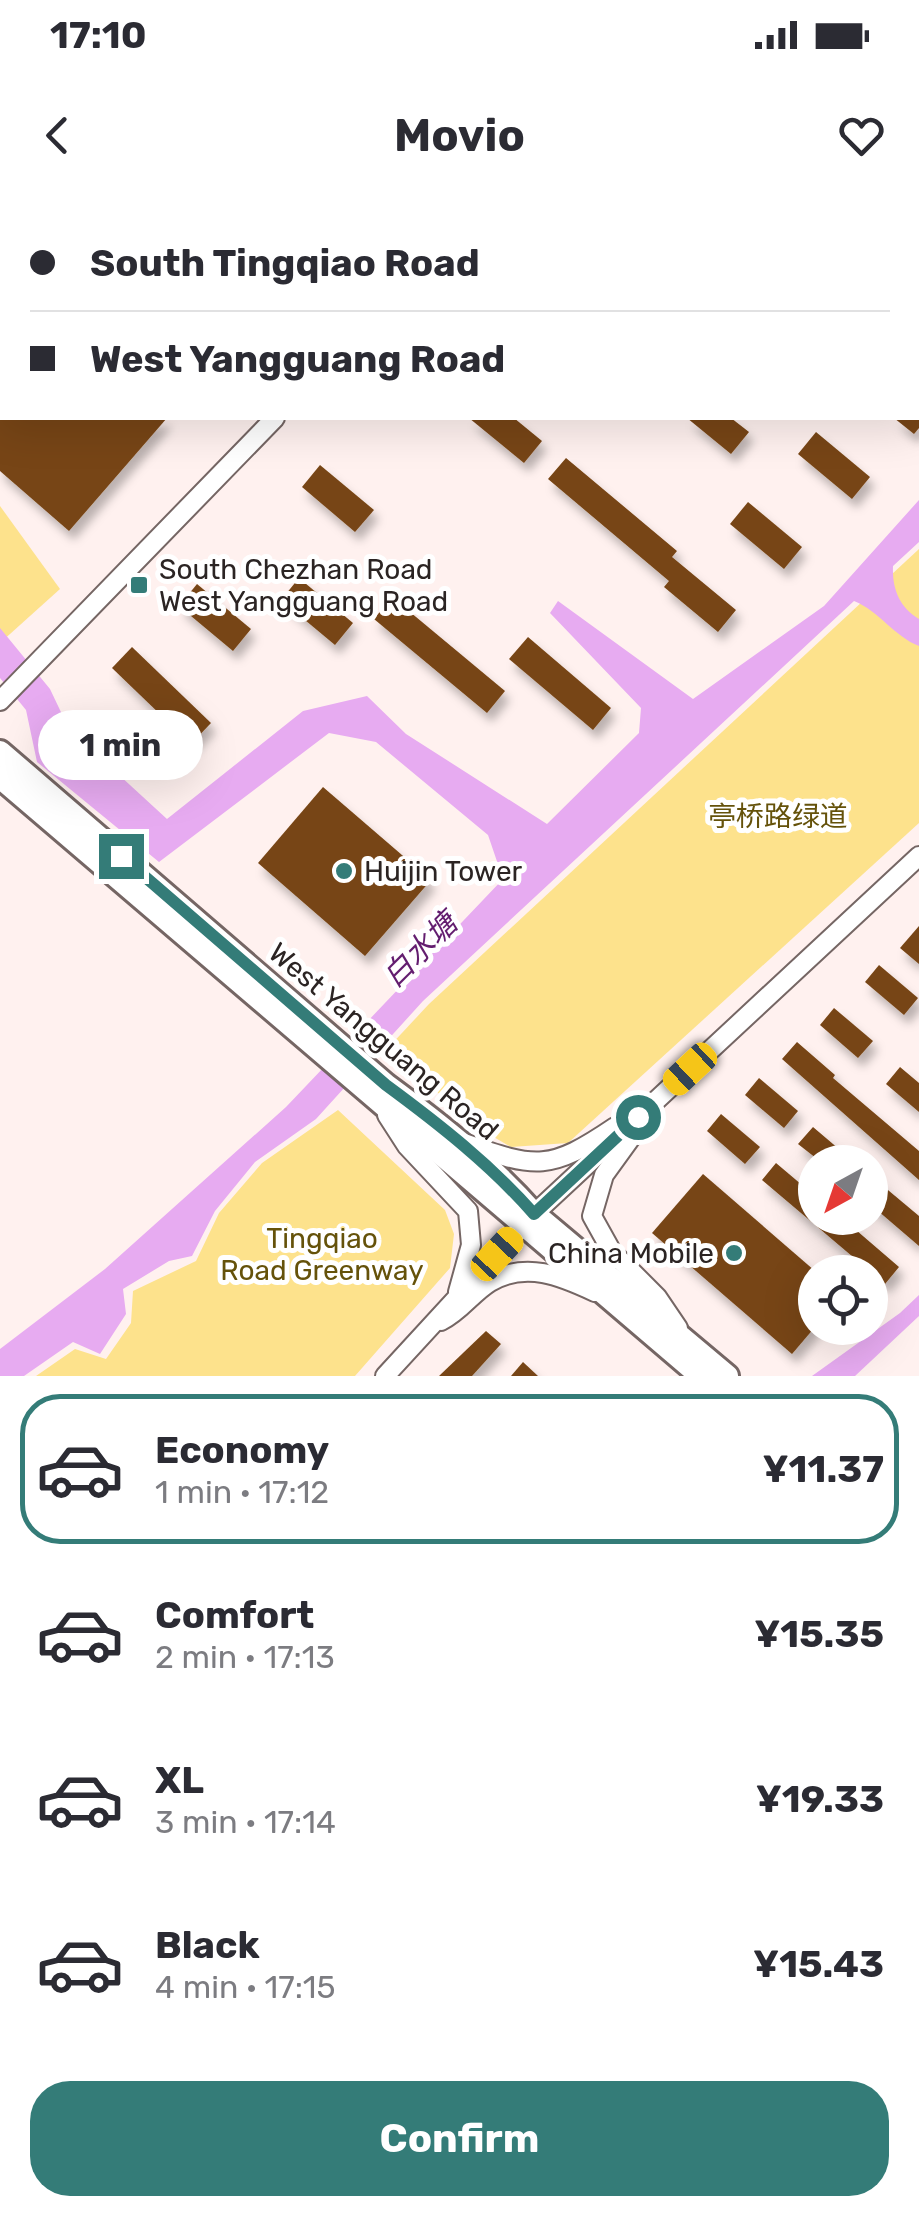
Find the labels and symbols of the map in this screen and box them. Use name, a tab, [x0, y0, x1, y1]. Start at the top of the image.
place label: South Chezhan Road West Yangguang Road	[159, 553, 448, 618]
marker: South Chezhan Road West Yangguang Road	[128, 574, 150, 596]
callout: 1 min	[38, 711, 204, 781]
park label: 亭桥路绿道	[708, 800, 848, 833]
route end	[99, 834, 144, 879]
place label: Huijin Tower	[364, 855, 523, 888]
marker: Huijin Tower	[333, 860, 355, 882]
water label: 白水塘	[375, 902, 468, 995]
street label: West Yangguang Road	[262, 936, 505, 1147]
car	[658, 1038, 722, 1100]
route start	[616, 1095, 661, 1140]
north arrow	[798, 1145, 888, 1235]
park label: Tingqiao Road Greenway	[220, 1222, 424, 1287]
car	[466, 1222, 528, 1286]
place label: China Mobile	[548, 1237, 714, 1270]
marker: China Mobile	[723, 1242, 745, 1264]

